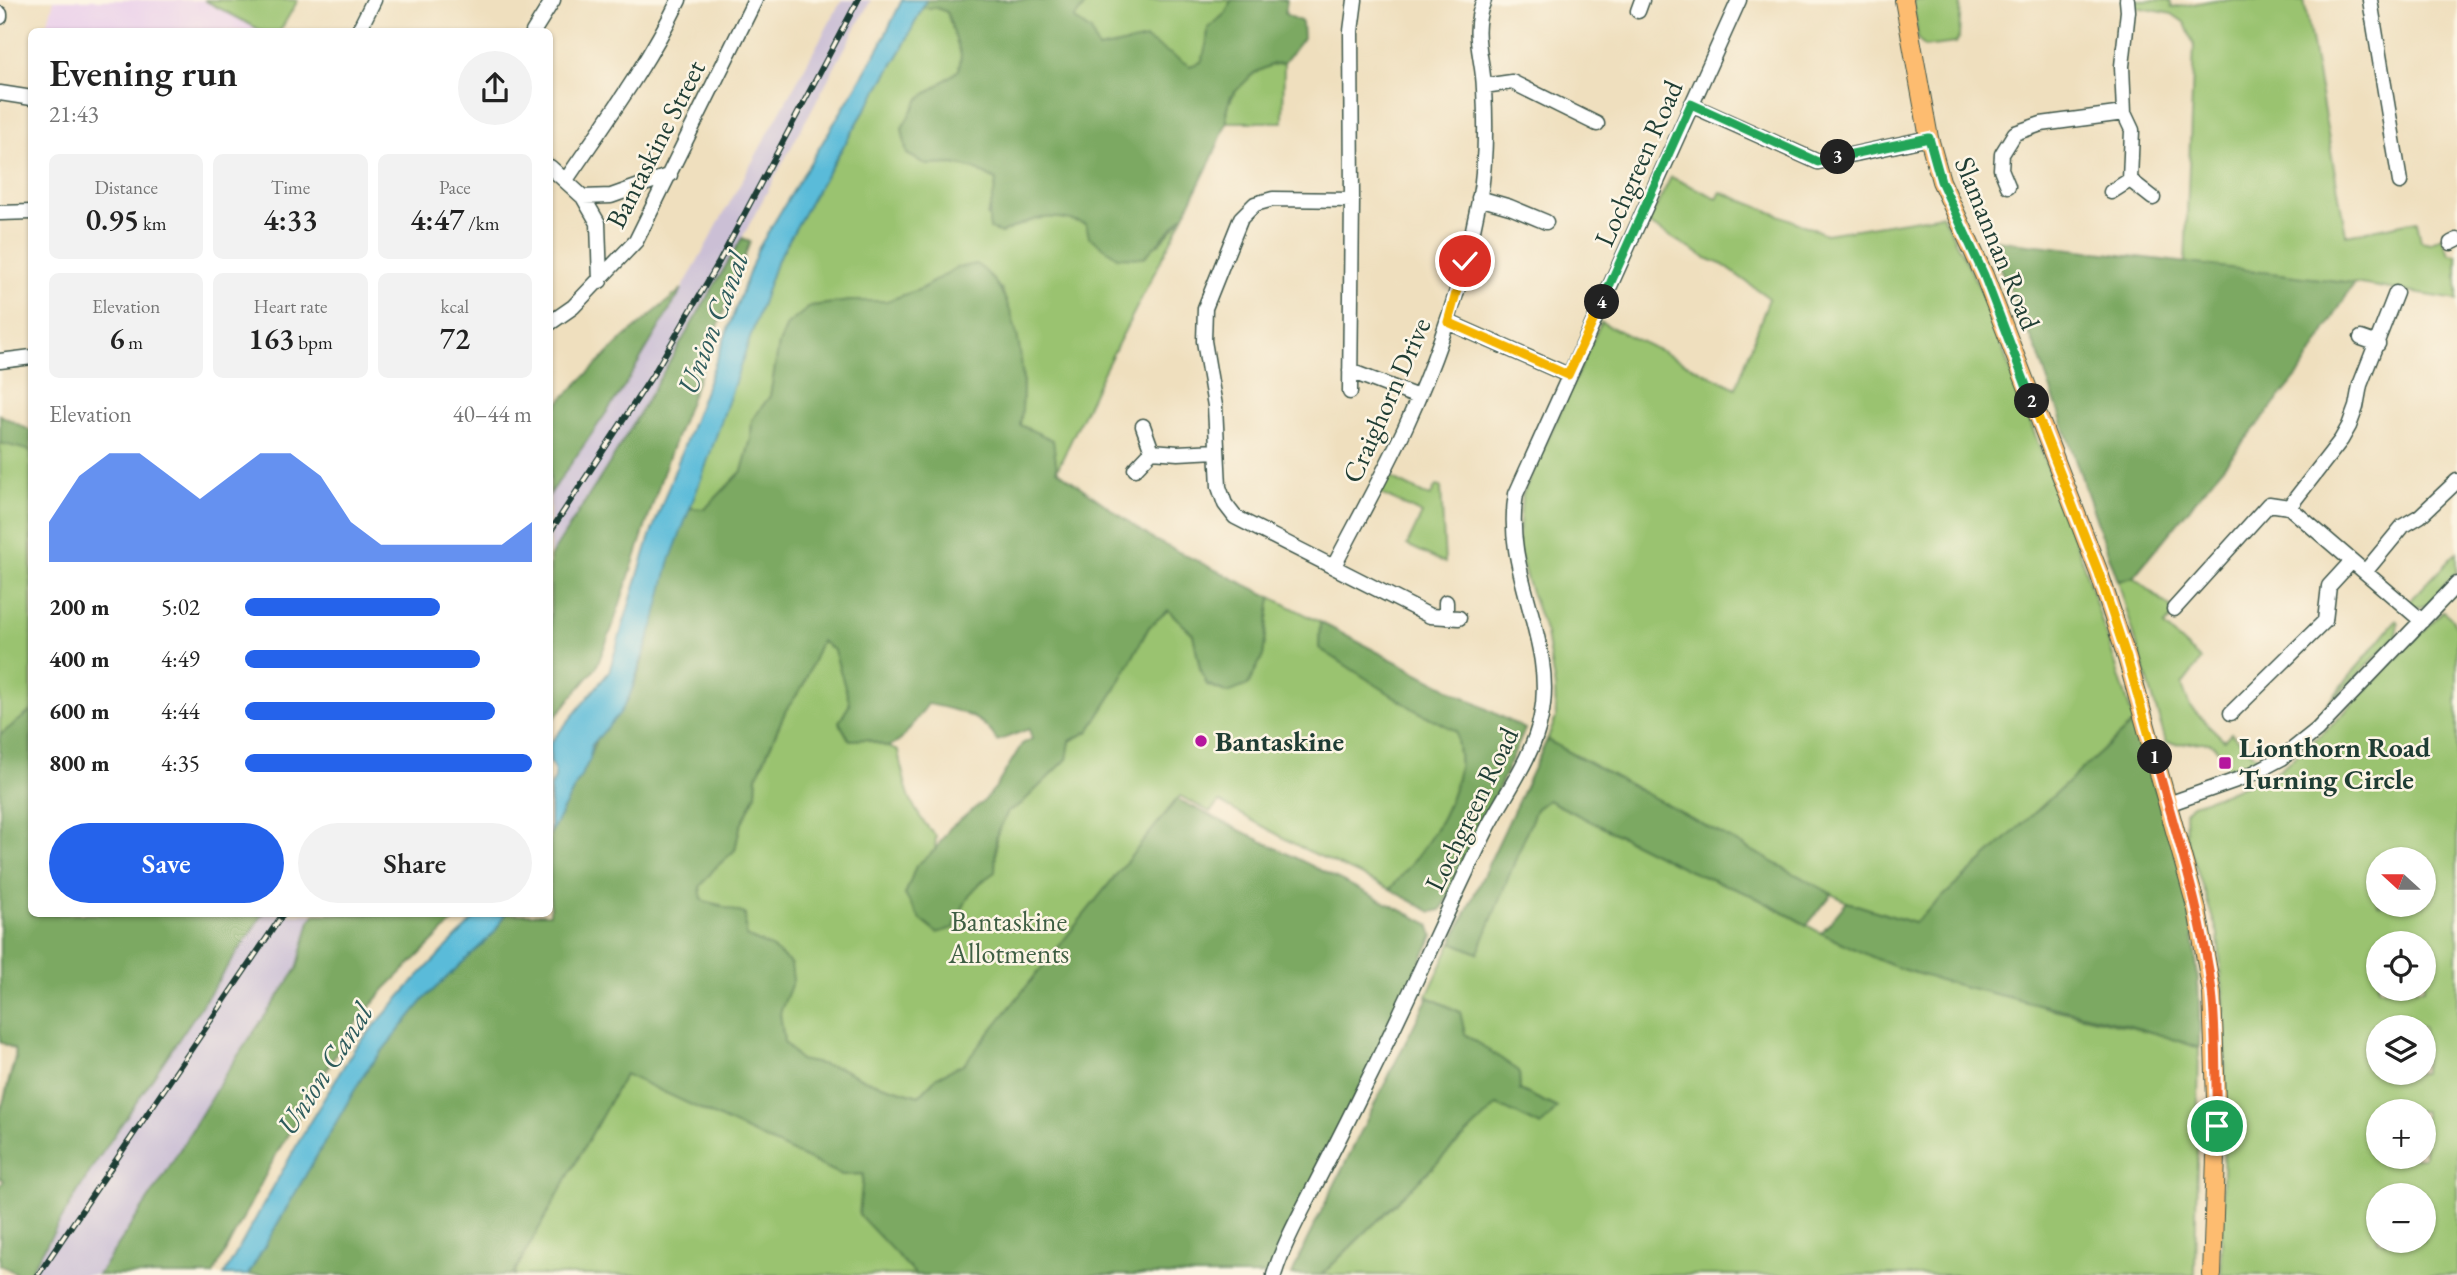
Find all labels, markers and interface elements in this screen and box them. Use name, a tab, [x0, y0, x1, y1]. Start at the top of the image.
text: Evening run	[49, 48, 238, 97]
button: share	[458, 51, 532, 125]
street label: Bantaskine Street	[597, 54, 713, 234]
street label: Lochgreen Road	[1585, 74, 1691, 252]
text: 21:43	[49, 99, 99, 129]
pin: 3	[1820, 140, 1856, 174]
text: 3	[1832, 144, 1843, 169]
street label: Slamannan Road	[1947, 151, 2049, 336]
text: Distance	[94, 175, 158, 200]
text: Time	[271, 175, 310, 200]
text: Pace	[439, 175, 471, 200]
text: 0.95	[86, 200, 139, 239]
text: 4:33	[263, 200, 318, 239]
text: 4:47	[410, 200, 464, 239]
text: km	[139, 211, 167, 236]
text: /km	[464, 211, 500, 236]
pin	[1435, 231, 1495, 291]
icon: check	[1446, 242, 1484, 280]
water label: Union Canal	[667, 245, 758, 400]
pin: 4	[1584, 284, 1620, 320]
text: 4	[1596, 289, 1607, 314]
text: Elevation	[92, 294, 160, 319]
text: Heart rate	[254, 294, 327, 319]
text: kcal	[441, 294, 469, 319]
street label: Craighorn Drive	[1334, 312, 1439, 488]
text: 6	[109, 319, 125, 358]
text: 163	[248, 319, 294, 358]
text: 72	[439, 319, 470, 358]
text: m	[125, 330, 143, 355]
text: bpm	[294, 330, 333, 355]
pin: 2	[2014, 384, 2050, 418]
text: 2	[2026, 388, 2037, 413]
text: Elevation	[49, 399, 132, 429]
text: 40–44 m	[453, 399, 532, 429]
text: 200 m	[49, 592, 110, 622]
text: 5:02	[161, 592, 200, 622]
text: 400 m	[49, 644, 110, 674]
text: 4:49	[161, 644, 200, 674]
text: 600 m	[49, 696, 110, 726]
text: 4:44	[161, 696, 200, 726]
street label: Lochgreen Road	[1416, 720, 1527, 897]
place label: Bantaskine	[1215, 723, 1344, 759]
place label: Lionthorn Road Turning Circle	[2239, 729, 2431, 797]
marker: Bantaskine	[1193, 733, 1209, 749]
pin: 1	[2138, 740, 2172, 774]
text: 1	[2149, 744, 2160, 769]
text: 800 m	[49, 748, 110, 778]
text: 4:35	[161, 748, 200, 778]
marker: Lionthorn Road Turning Circle	[2217, 755, 2233, 771]
button: Save	[49, 823, 284, 903]
button: Share	[298, 823, 532, 903]
north arrow	[2366, 847, 2436, 917]
map controls	[2366, 847, 2436, 1253]
park label: Bantaskine Allotments	[948, 903, 1069, 971]
button: locate	[2366, 931, 2436, 1001]
water label: Union Canal	[267, 994, 383, 1142]
button: layers	[2366, 1015, 2436, 1085]
pin	[2187, 1096, 2247, 1156]
button: +	[2366, 1099, 2436, 1169]
icon: arrive	[2198, 1107, 2236, 1145]
button: −	[2366, 1183, 2436, 1253]

